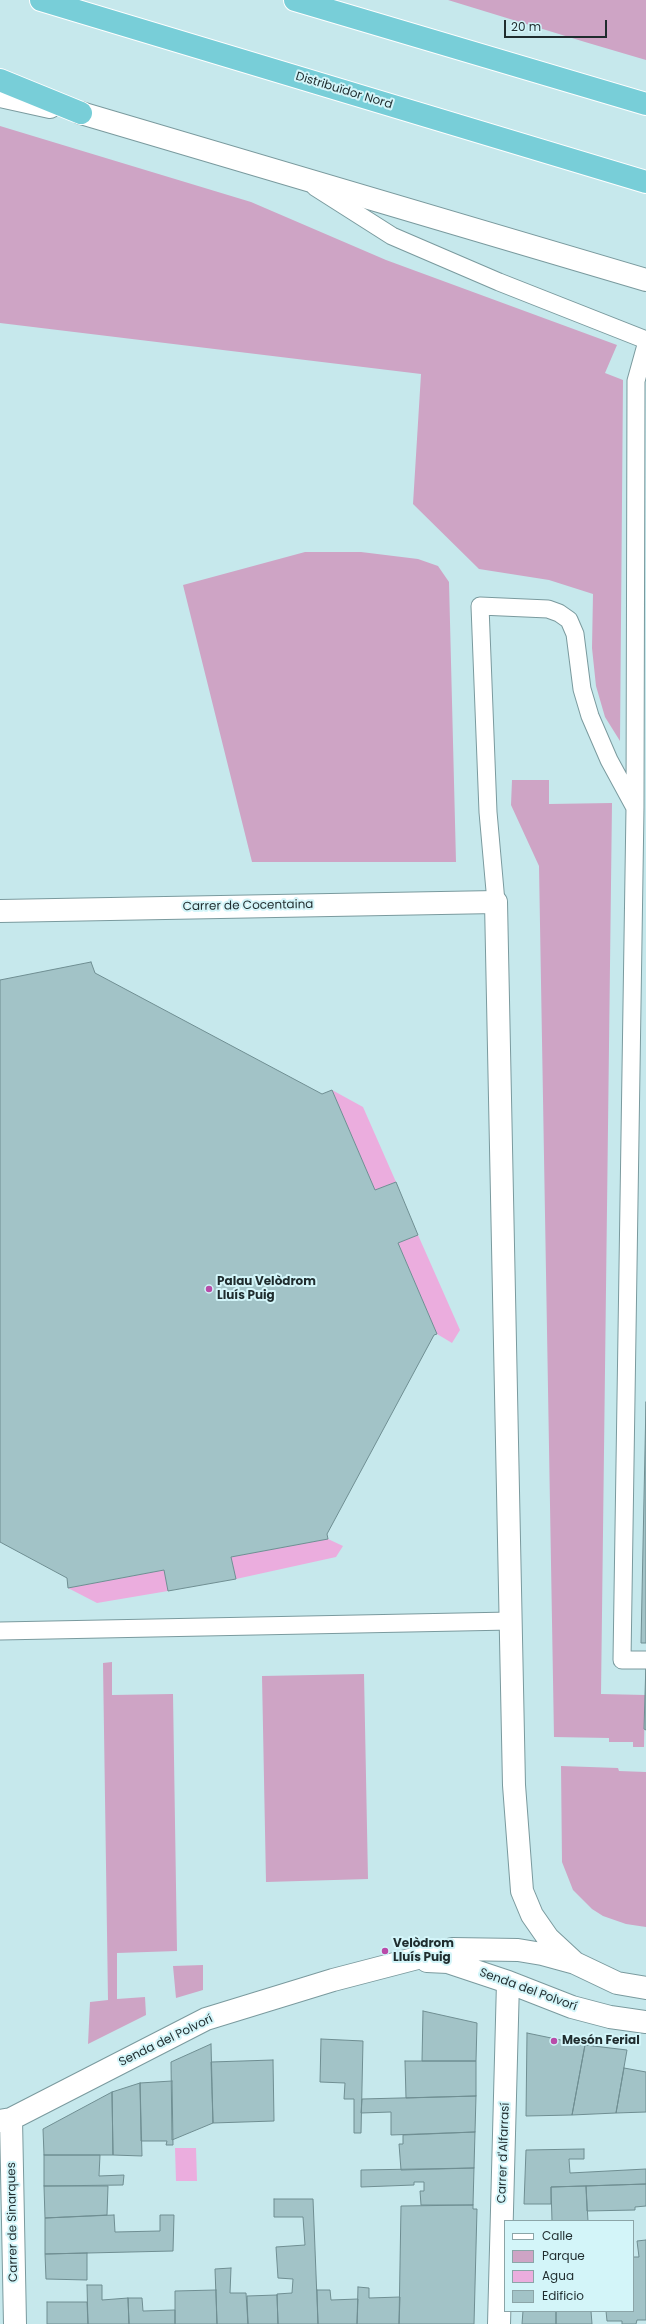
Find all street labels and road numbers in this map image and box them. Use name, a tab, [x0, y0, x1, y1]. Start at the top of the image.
street label: Distribuïdor Nord	[294, 69, 394, 113]
street label: Carrer de Cocentaina	[182, 898, 314, 914]
street label: Senda del Polvorí	[477, 1966, 579, 2014]
street label: Senda del Polvorí	[117, 2012, 215, 2070]
street label: Carrer d'Alfarrasí	[495, 2102, 513, 2204]
street label: Carrer de Sinarques	[5, 2162, 21, 2282]

